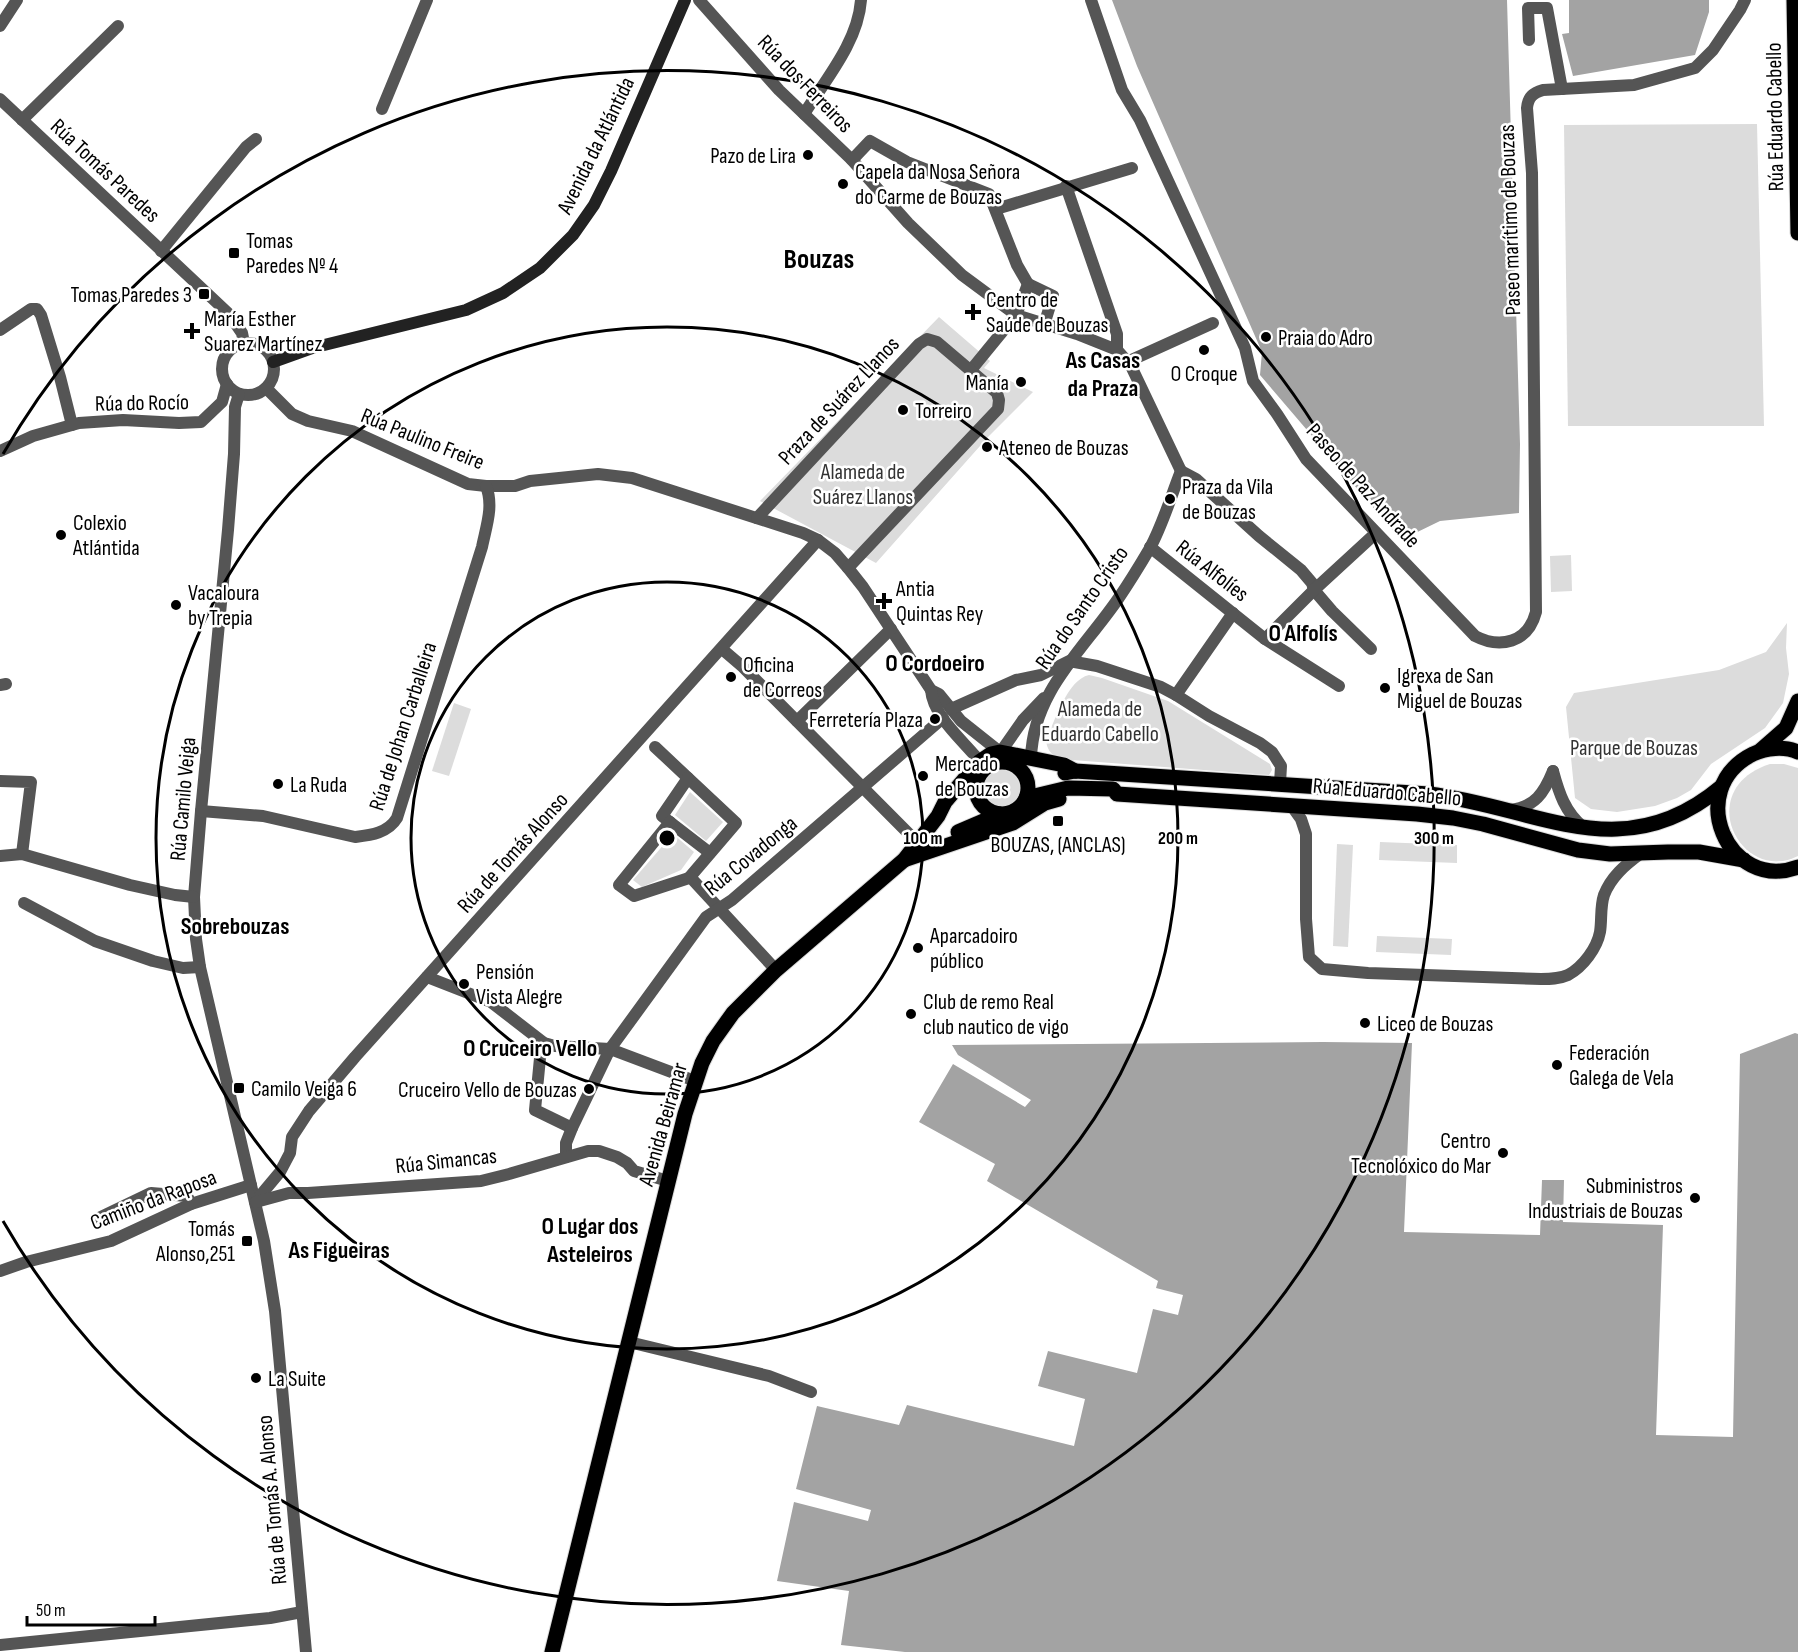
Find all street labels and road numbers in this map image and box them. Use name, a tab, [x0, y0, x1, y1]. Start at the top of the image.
street label: Rúa dos Ferreiros	[751, 29, 859, 139]
street label: Rúa Eduardo Cabello	[1761, 42, 1790, 192]
street label: Avenida da Atlántida	[551, 73, 641, 219]
street label: Rúa Tomás Paredes	[45, 113, 165, 229]
street label: Paseo marítimo de Bouzas	[1494, 124, 1527, 316]
street label: Praza de Suárez Llanos	[773, 331, 905, 471]
street label: Rúa do Rocío	[95, 389, 189, 418]
street label: Rúa Paulino Freire	[357, 402, 488, 476]
street label: Paseo de Paz Andrade	[1300, 418, 1426, 554]
street label: Rúa Alfolíes	[1170, 534, 1254, 608]
street label: Rúa do Santo Cristo	[1030, 541, 1135, 675]
street label: Rúa de Johan Carballeira	[363, 639, 443, 814]
street label: Rúa Camilo Veiga	[165, 736, 202, 862]
street label: Rúa Eduardo Cabello	[1312, 773, 1462, 812]
street label: Rúa de Tomás Alonso	[452, 787, 574, 919]
street label: Rúa Covadonga	[699, 810, 803, 902]
street label: Avenida Beiramar	[633, 1060, 694, 1190]
street label: Rúa Simancas	[394, 1143, 498, 1180]
street label: Camiño da Raposa	[87, 1164, 220, 1237]
street label: Rúa de Tomás A. Alonso	[252, 1414, 293, 1586]

